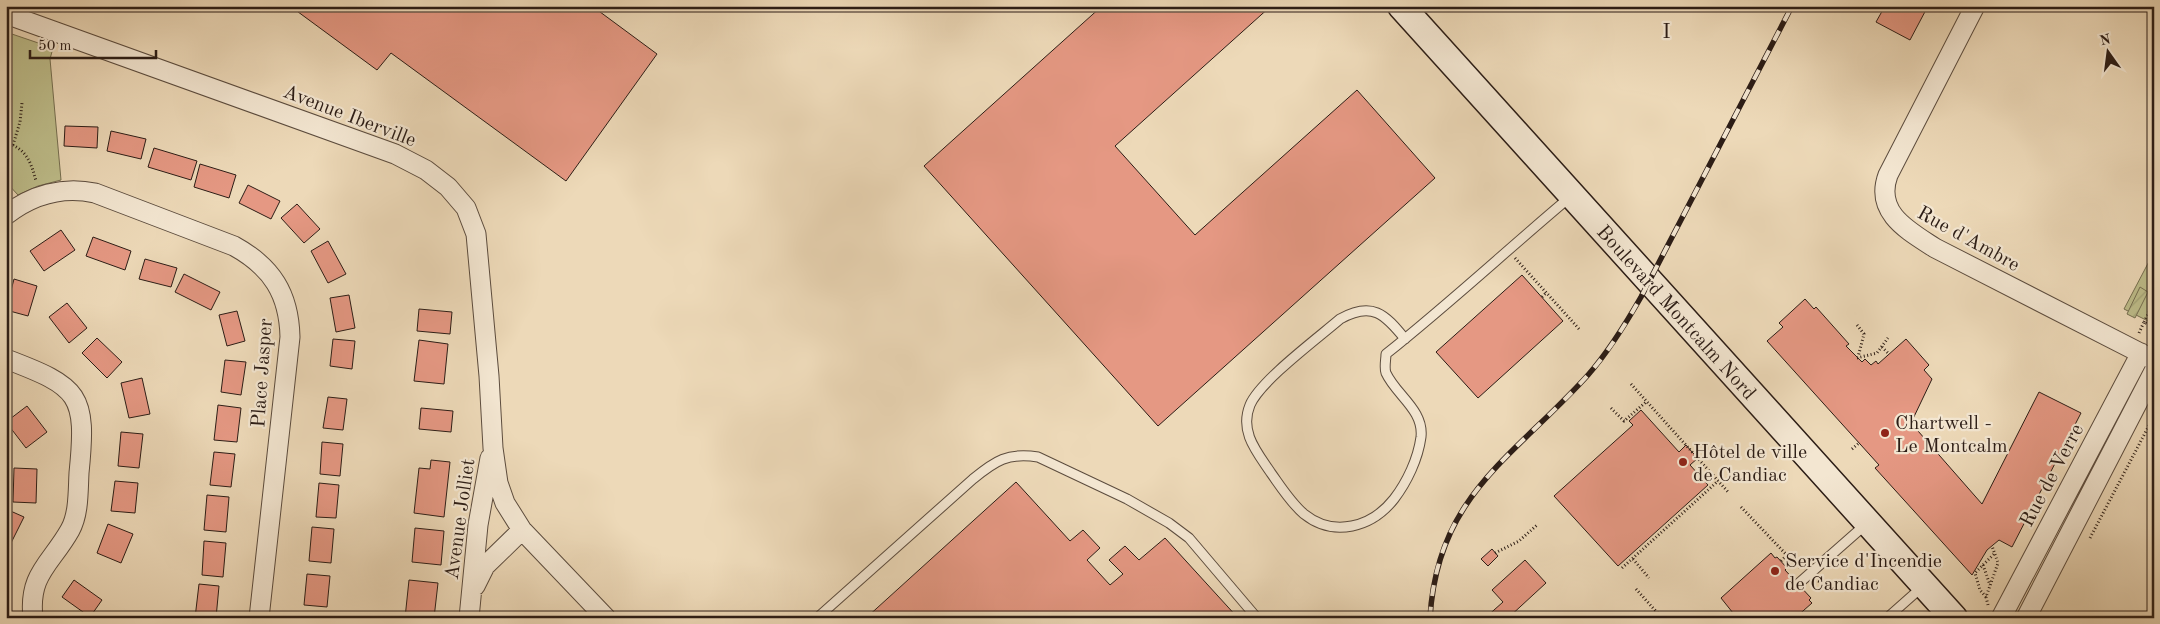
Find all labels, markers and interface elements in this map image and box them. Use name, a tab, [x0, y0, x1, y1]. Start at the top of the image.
district label: I	[1662, 22, 1672, 43]
scale bar	[30, 28, 156, 60]
north arrow	[2082, 28, 2132, 78]
text: N	[2098, 32, 2112, 48]
text: 50 m	[38, 39, 72, 54]
street label: Avenue Iberville	[280, 82, 419, 151]
street label: Rue d'Ambre	[1913, 203, 2023, 276]
street label: Boulevard Montcalm Nord	[1592, 222, 1759, 404]
street label: Place Jasper	[249, 318, 277, 428]
place label: Chartwell - Le Montcalm	[1895, 414, 2008, 457]
street label: Rue de Verre	[2017, 421, 2088, 531]
marker: Chartwell - Le Montcalm	[1879, 427, 1891, 439]
place label: Hôtel de ville de Candiac	[1693, 443, 1807, 486]
marker: Hôtel de ville de Candiac	[1677, 456, 1689, 468]
street label: Avenue Jolliet	[443, 457, 479, 581]
place label: Service d'Incendie de Candiac	[1785, 552, 1942, 595]
marker: Service d'Incendie de Candiac	[1769, 565, 1781, 577]

